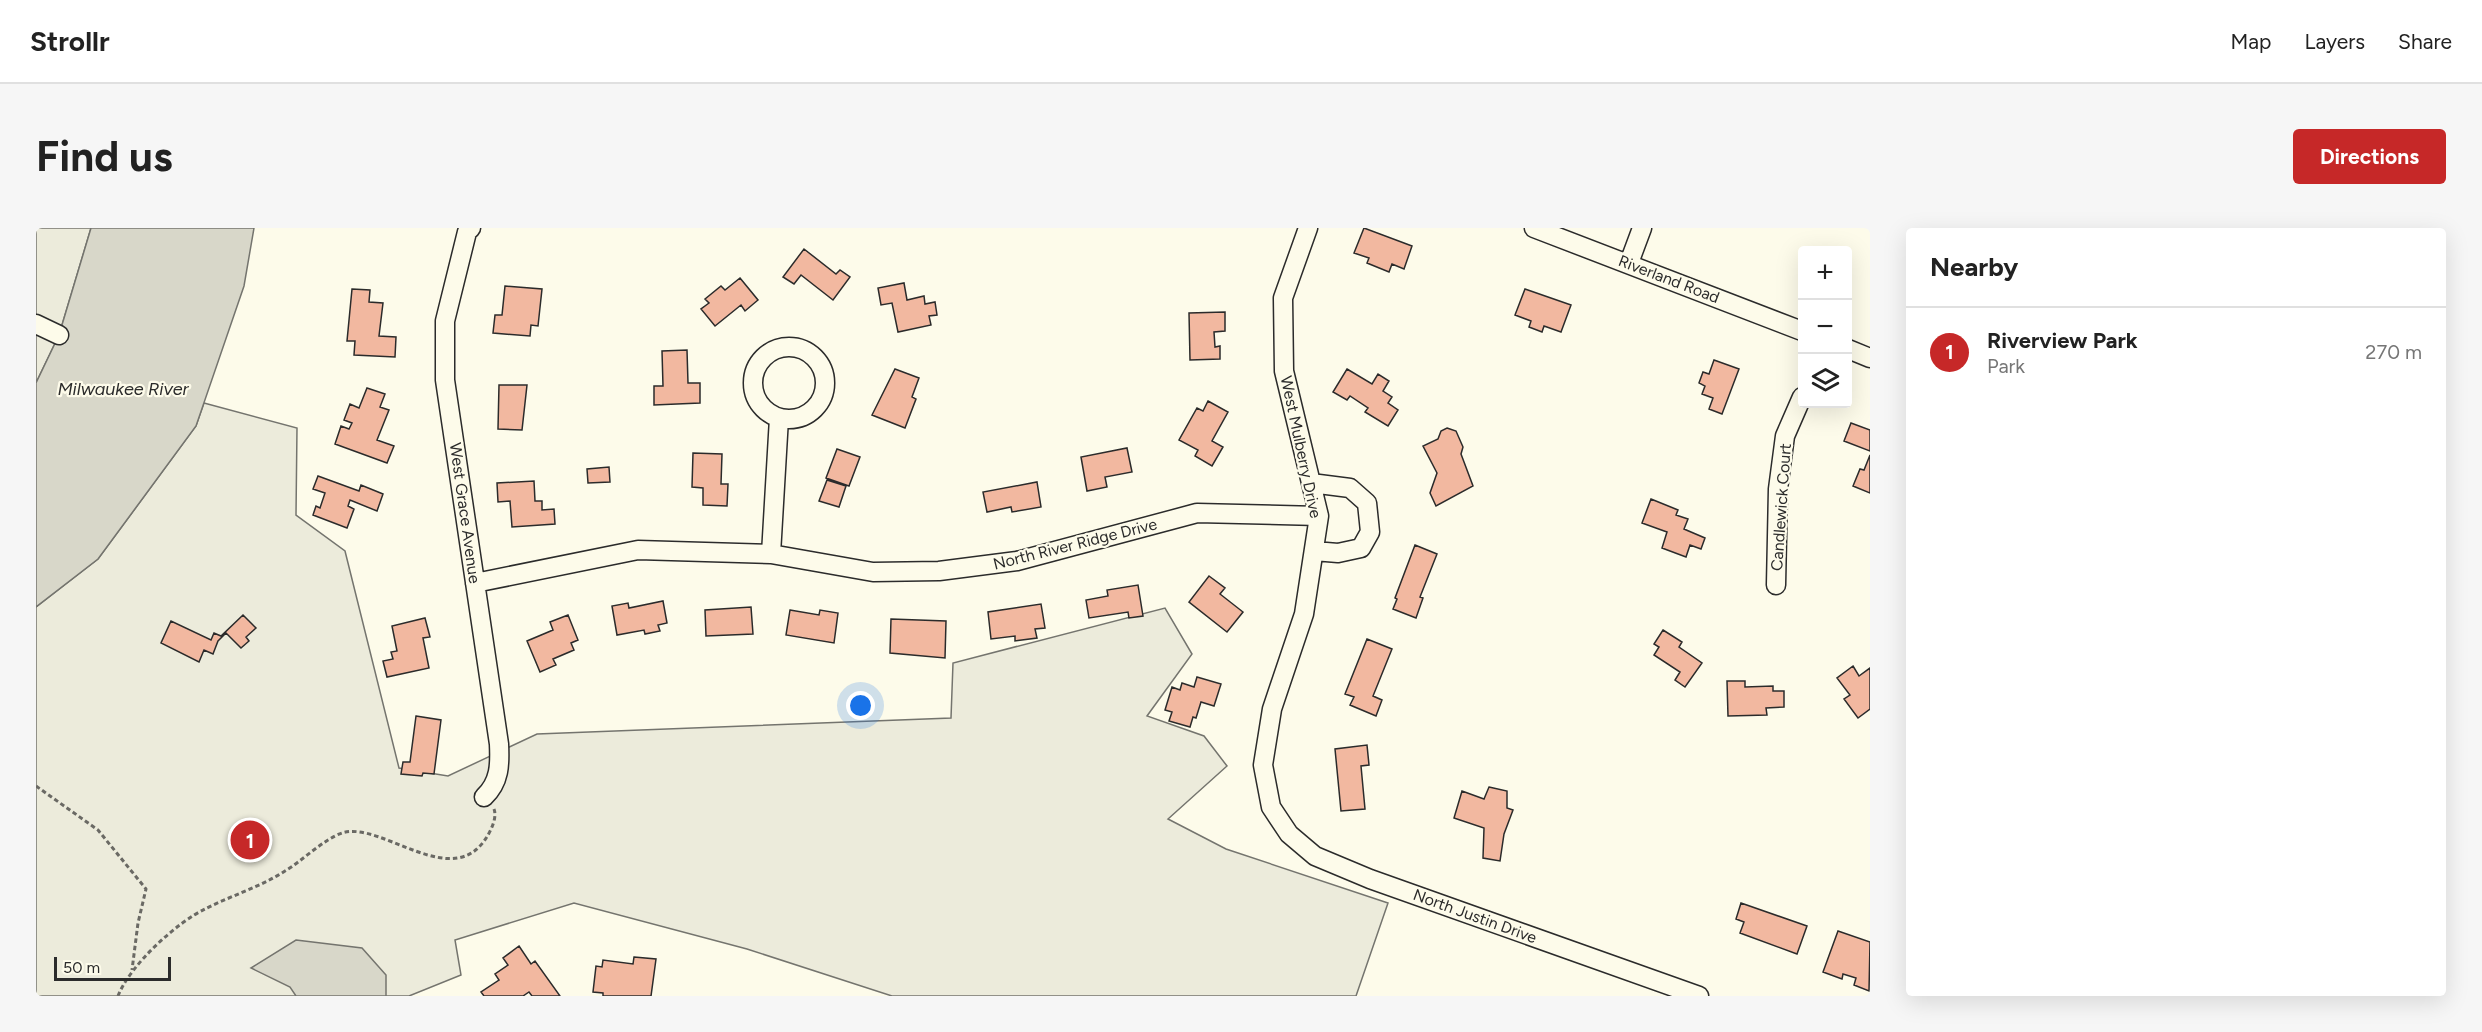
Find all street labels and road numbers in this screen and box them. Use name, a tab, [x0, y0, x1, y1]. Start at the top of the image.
street label: Riverland Road	[1616, 251, 1722, 307]
street label: West Mulberry Drive	[1277, 374, 1325, 520]
street label: West Grace Avenue	[446, 441, 484, 585]
street label: Candlewick Court	[1767, 443, 1795, 571]
street label: North River Ridge Drive	[991, 514, 1159, 574]
street label: North Justin Drive	[1411, 885, 1540, 947]

